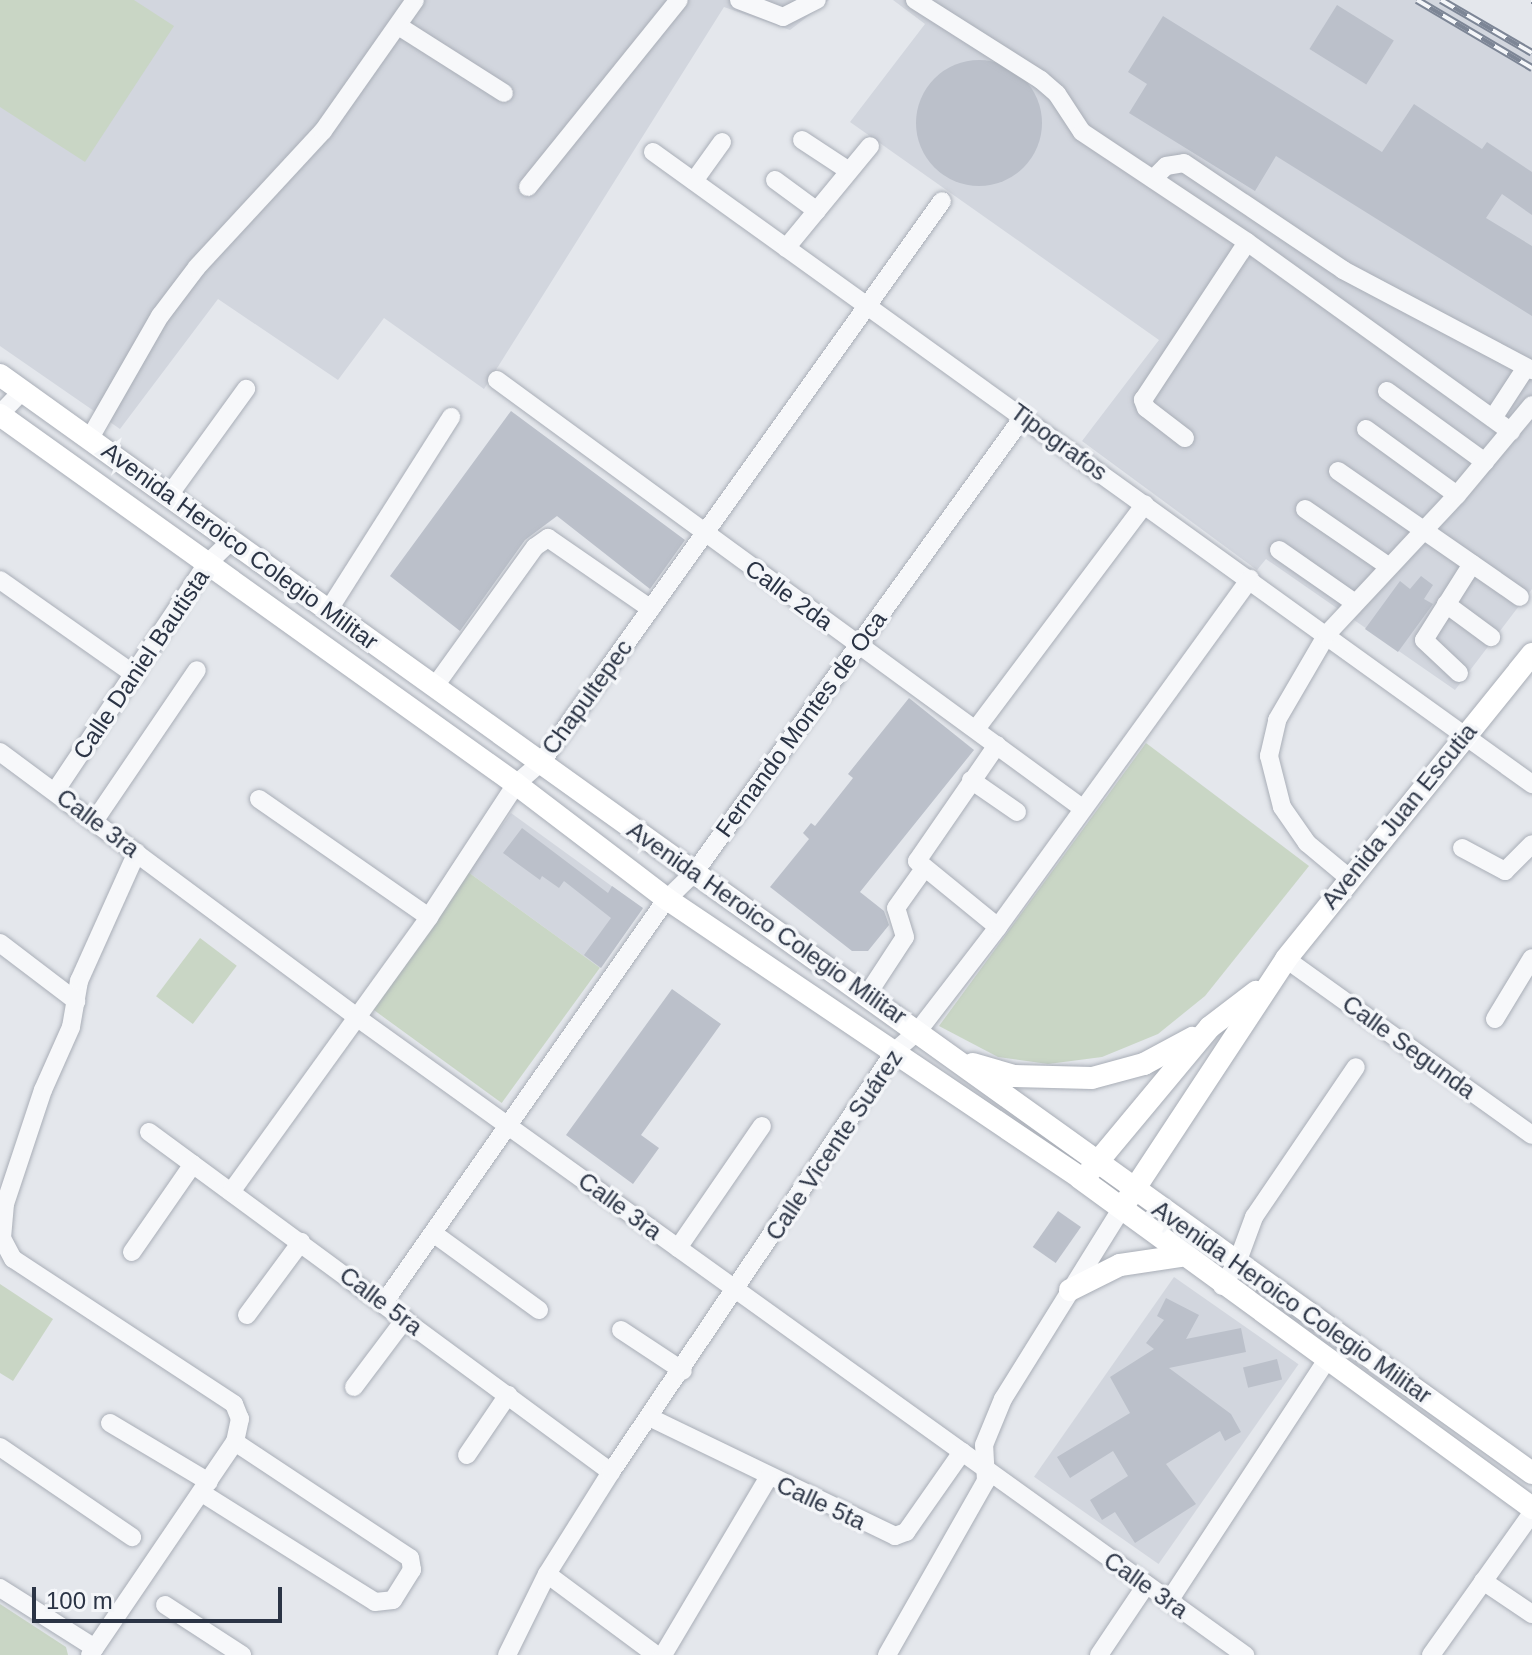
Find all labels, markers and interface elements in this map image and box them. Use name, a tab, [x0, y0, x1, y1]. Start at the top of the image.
street label: Tipografos	[1005, 397, 1113, 487]
street label: Avenida Heroico Colegio Militar	[96, 436, 384, 656]
street label: Calle 2da	[740, 554, 838, 636]
street label: Calle Daniel Bautista	[67, 564, 215, 764]
street label: Fernando Montes de Oca	[709, 605, 893, 843]
street label: Chapultepec	[536, 634, 638, 760]
street label: Avenida Juan Escutia	[1315, 717, 1483, 915]
street label: Calle 3ra	[51, 783, 145, 863]
street label: Avenida Heroico Colegio Militar	[622, 815, 912, 1031]
street label: Calle Segunda	[1337, 989, 1481, 1105]
street label: Calle Vicente Suárez	[760, 1044, 908, 1246]
street label: Calle 3ra	[573, 1166, 667, 1246]
street label: Avenida Heroico Colegio Militar	[1147, 1194, 1437, 1410]
street label: Calle 5ra	[334, 1261, 428, 1341]
street label: Calle 5ta	[772, 1470, 870, 1536]
street label: Calle 3ra	[1098, 1546, 1194, 1624]
scale bar	[36, 1571, 286, 1621]
text: 100 m	[46, 1587, 113, 1614]

